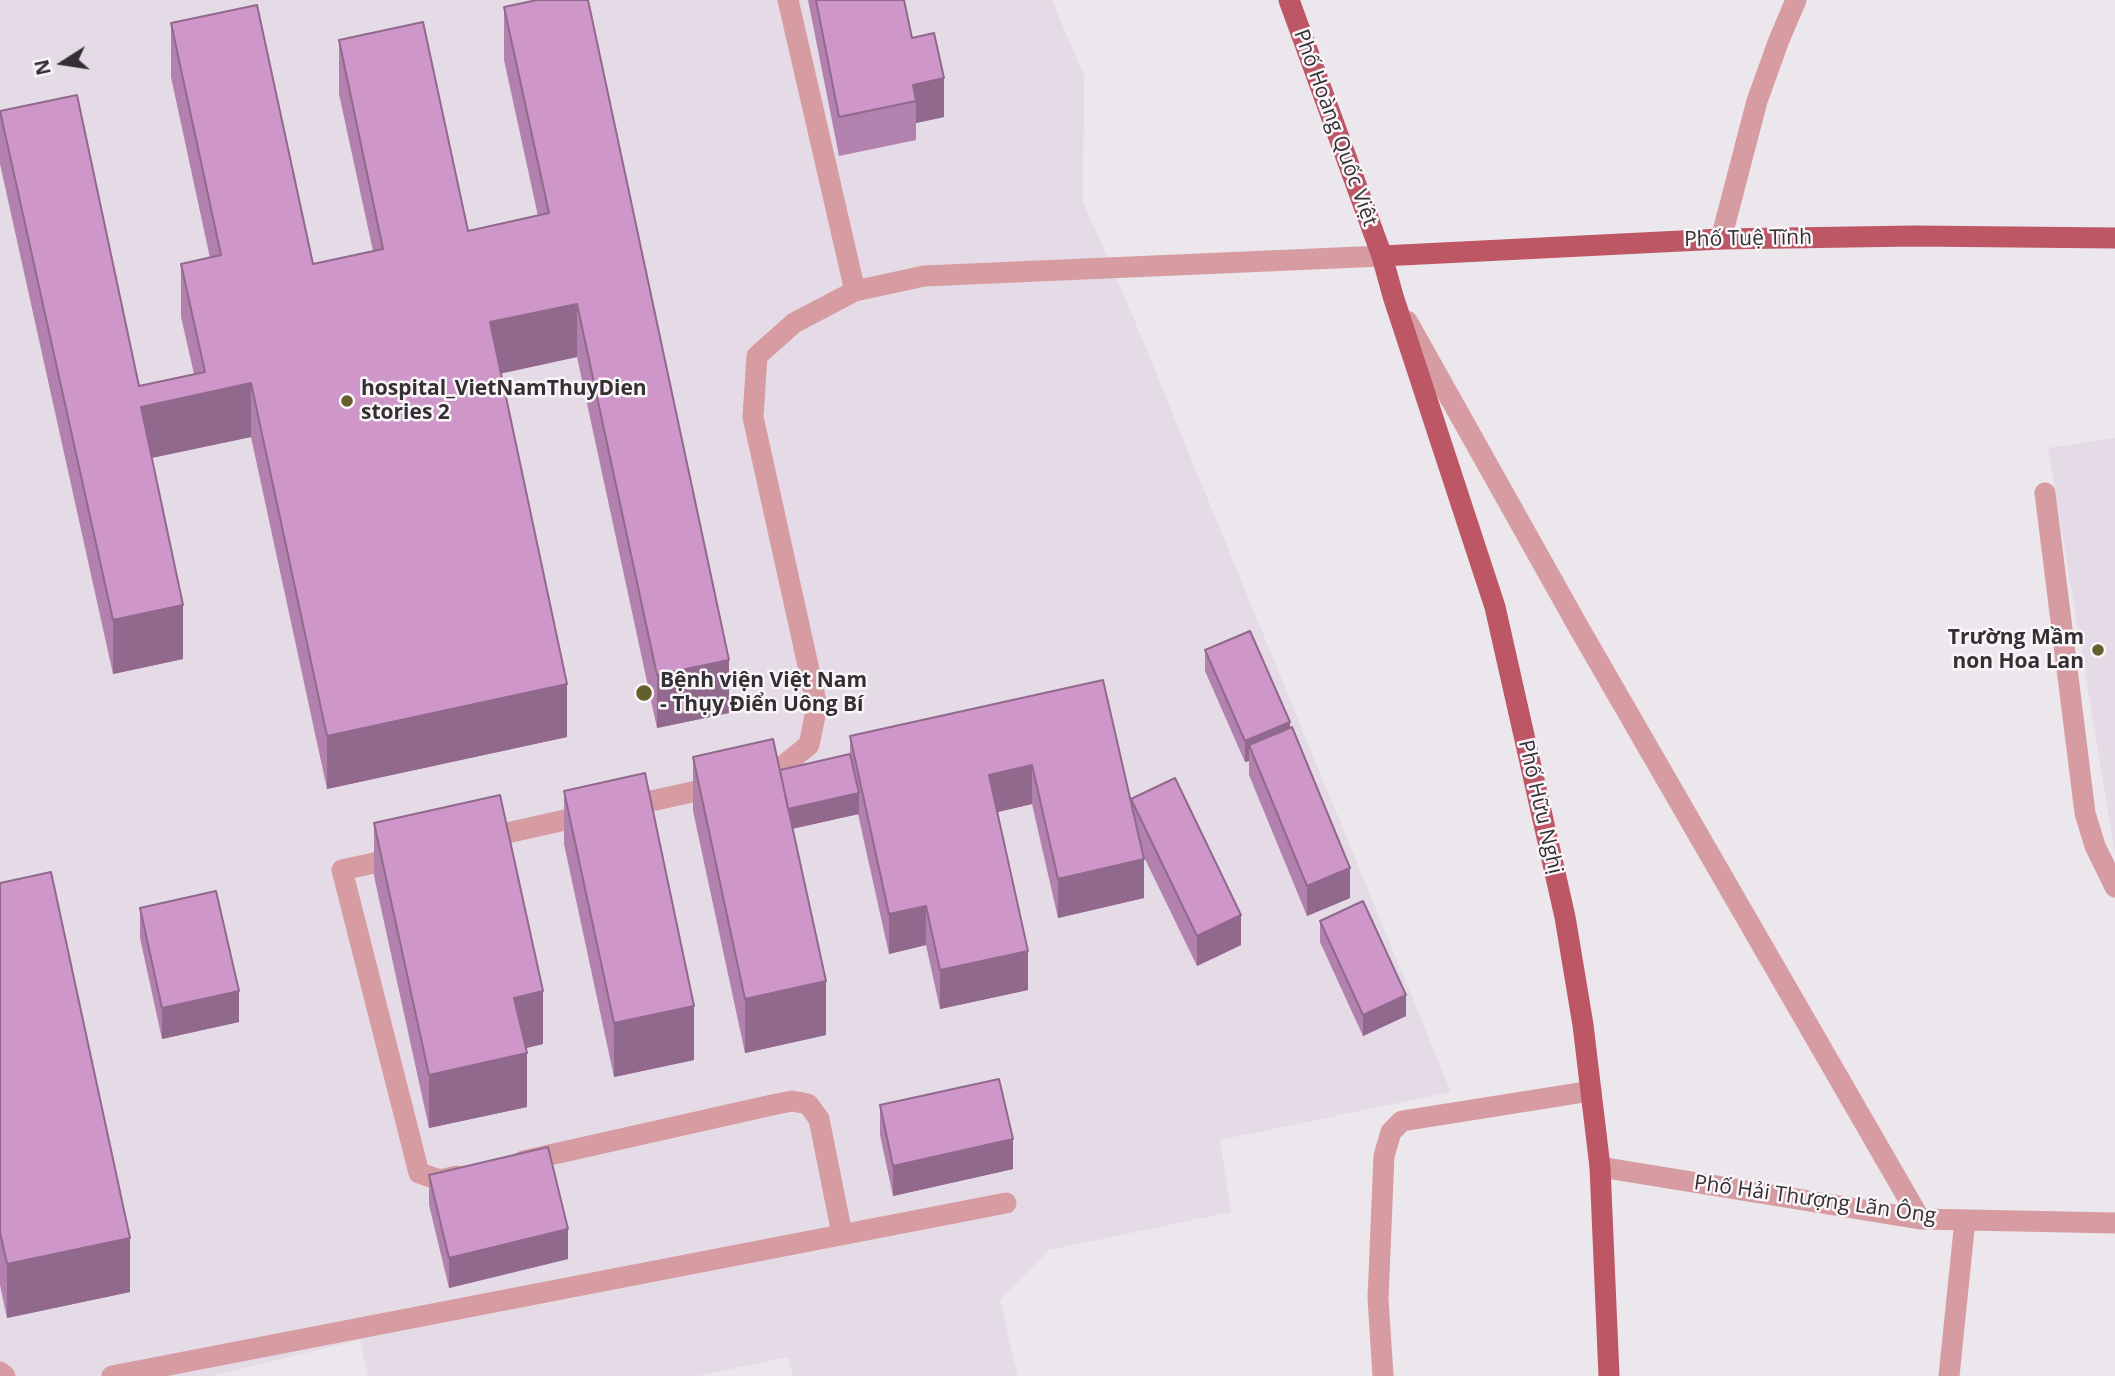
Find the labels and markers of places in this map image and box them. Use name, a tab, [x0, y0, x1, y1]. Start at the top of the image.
place label: hospital_VietNamThuyDien stories 2	[361, 376, 647, 426]
marker: hospital_VietNamThuyDien stories 2	[339, 393, 355, 409]
place label: Trường Mầm non Hoa Lan	[1948, 625, 2084, 675]
marker: Trường Mầm non Hoa Lan	[2090, 642, 2106, 658]
place label: Bệnh viện Việt Nam - Thụy Điển Uông Bí	[660, 668, 867, 718]
marker: Bệnh viện Việt Nam - Thụy Điển Uông Bí	[634, 683, 654, 703]

